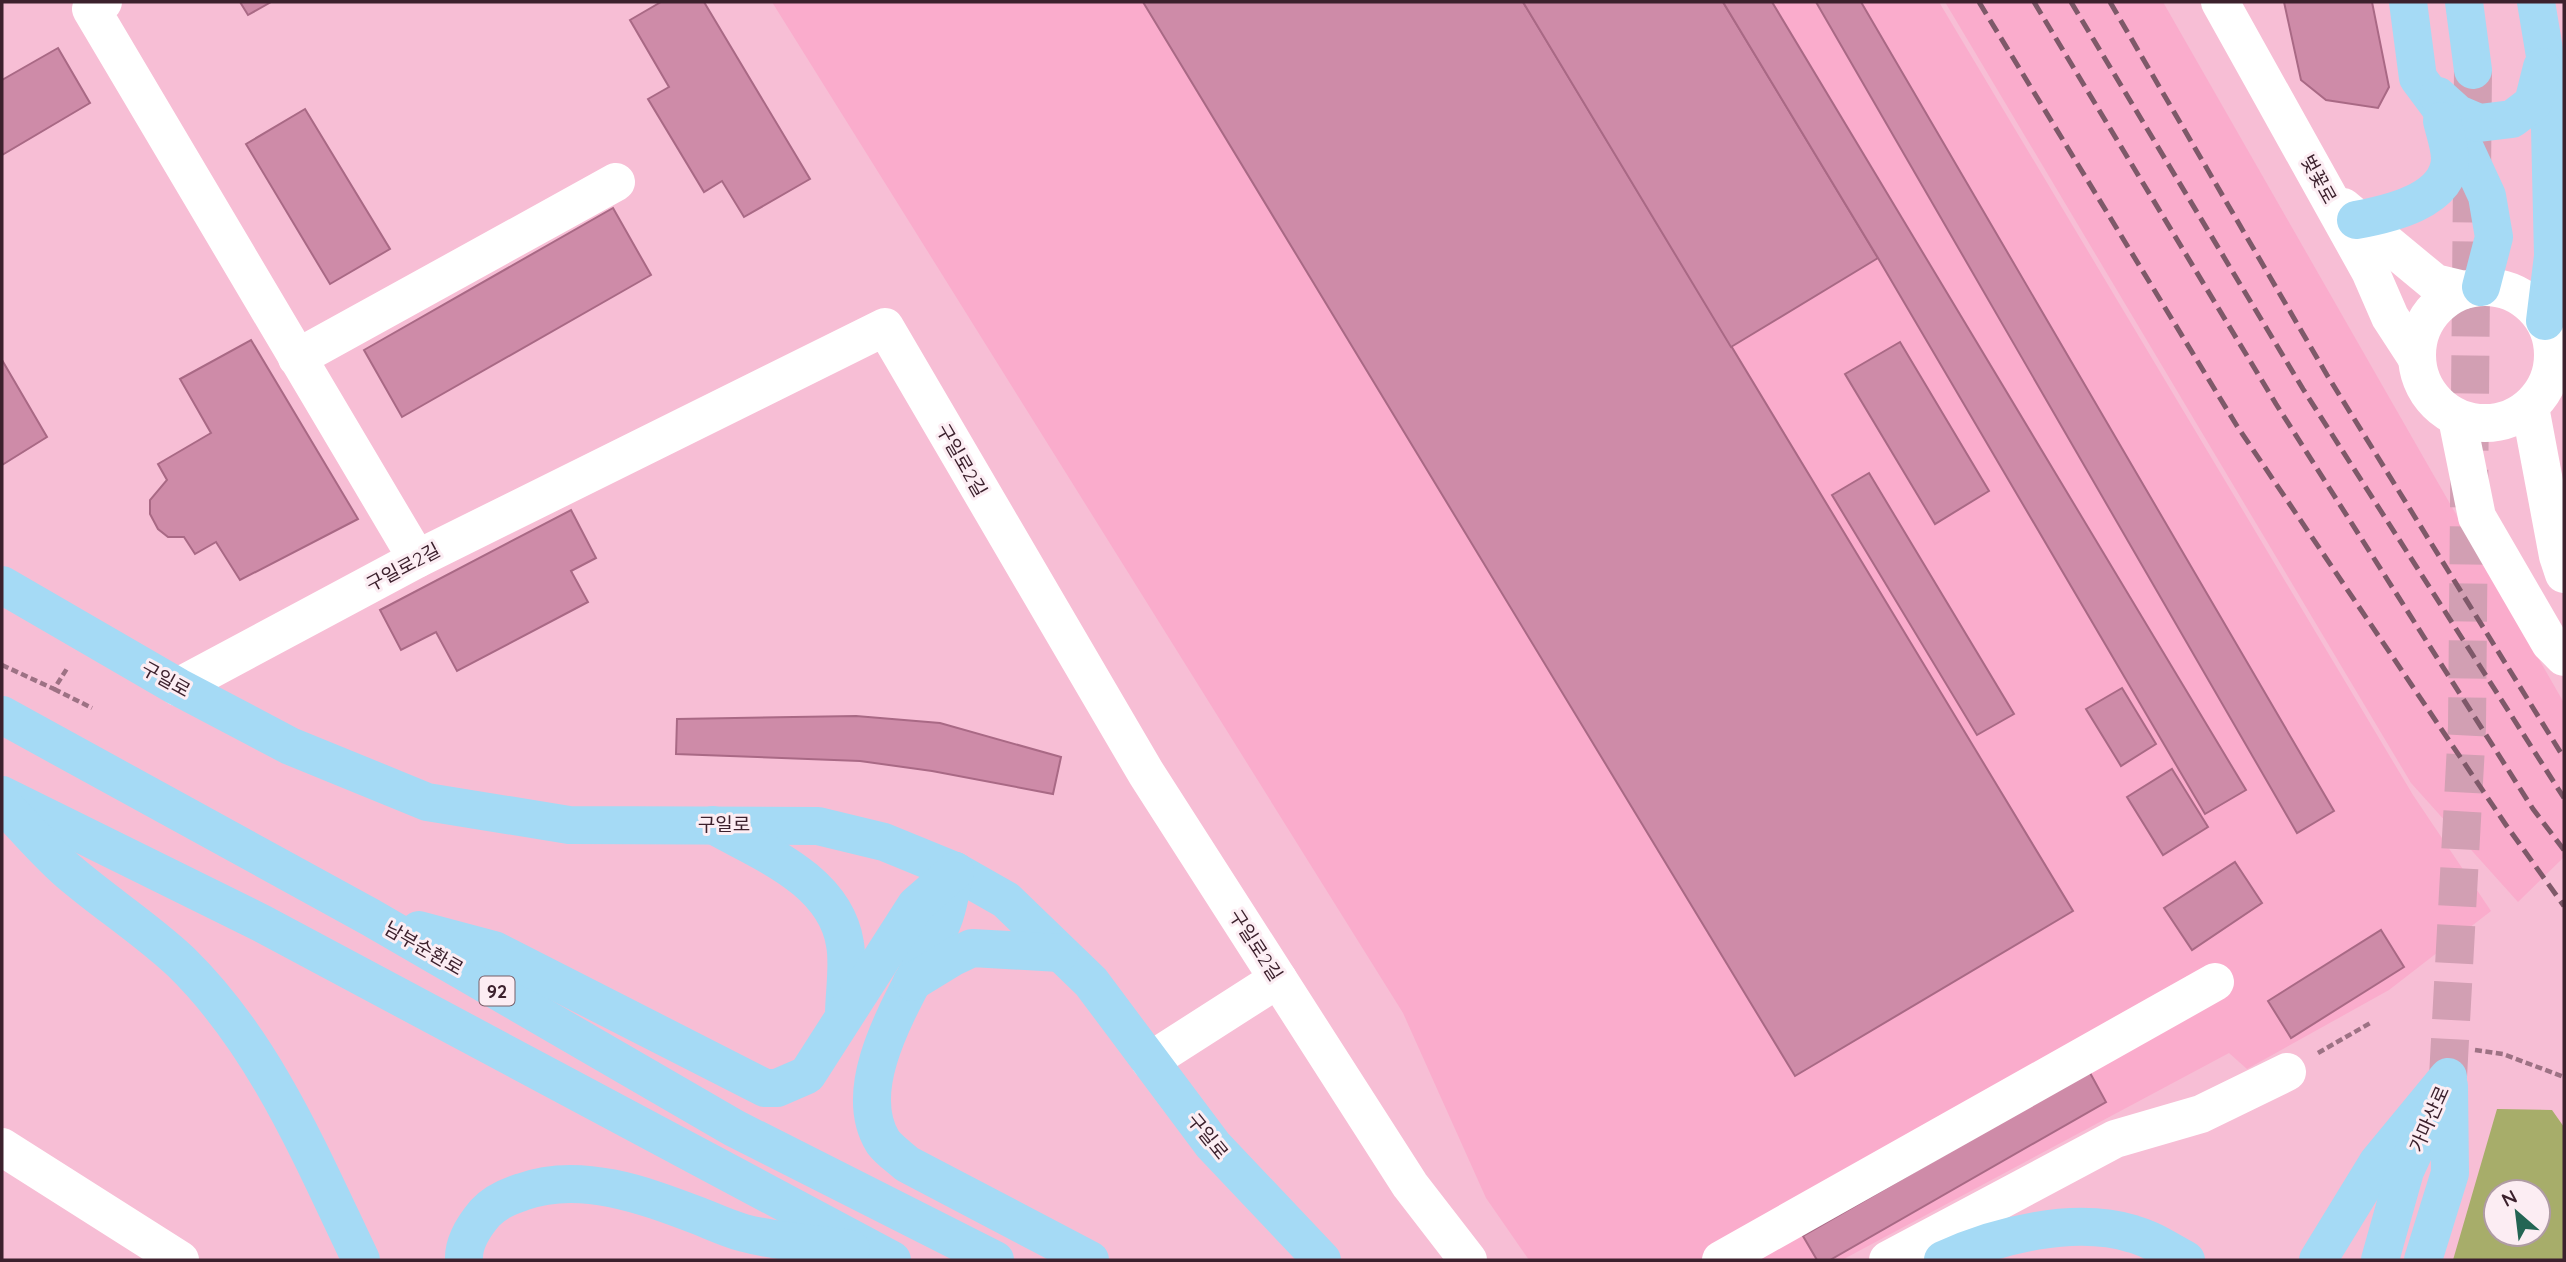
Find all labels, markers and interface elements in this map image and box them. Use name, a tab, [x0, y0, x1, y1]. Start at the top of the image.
street label: 벚꽃로	[2296, 150, 2342, 208]
street label: 구일로2길	[931, 419, 993, 501]
street label: 구일로2길	[362, 538, 444, 596]
street label: 구일로	[137, 656, 195, 702]
street label: 구일로	[698, 812, 750, 836]
street label: 구일로2길	[1224, 905, 1288, 985]
street label: 남부순환로	[380, 916, 468, 980]
road number: 92	[480, 976, 514, 1006]
street label: 가마산로	[2404, 1082, 2454, 1156]
street label: 구일로	[1182, 1108, 1234, 1164]
north arrow	[2482, 1178, 2552, 1248]
text: N	[2497, 1184, 2521, 1212]

